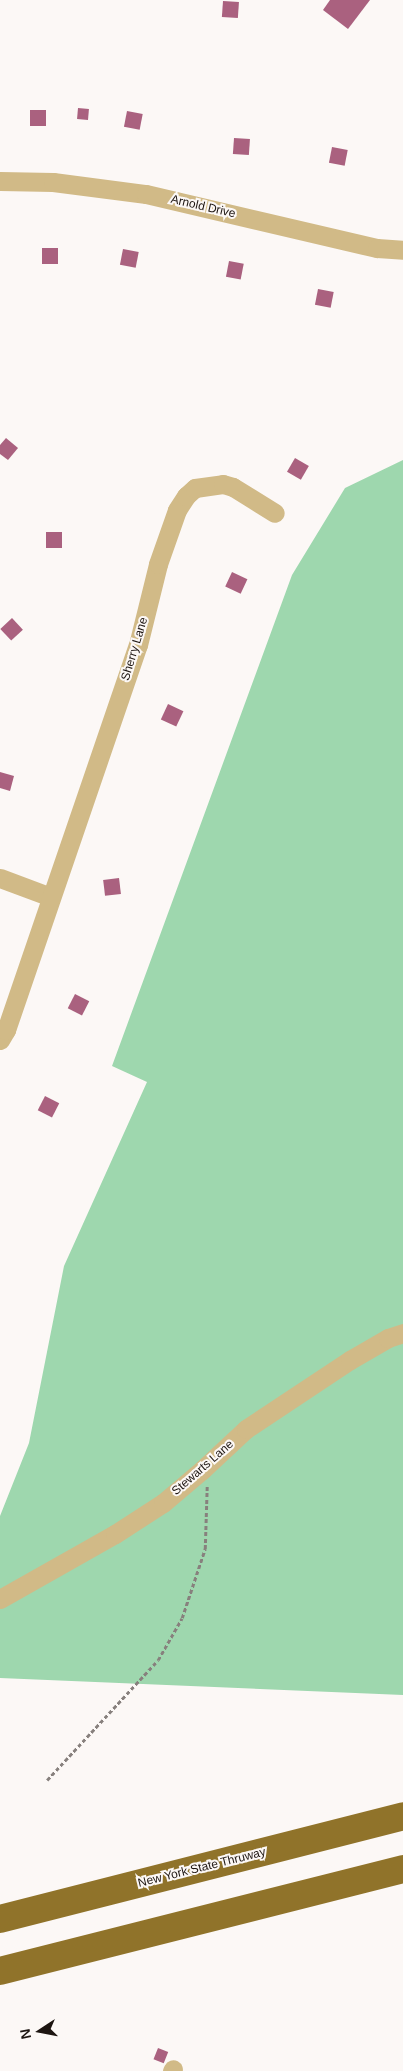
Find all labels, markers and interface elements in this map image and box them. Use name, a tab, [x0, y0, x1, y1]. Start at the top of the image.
street label: Arnold Drive	[169, 193, 237, 221]
street label: Sherry Lane	[119, 616, 151, 682]
street label: Stewarts Lane	[169, 1437, 237, 1499]
street label: New York State Thruway	[136, 1845, 268, 1891]
north arrow	[15, 2006, 65, 2056]
text: N	[16, 2027, 34, 2040]

